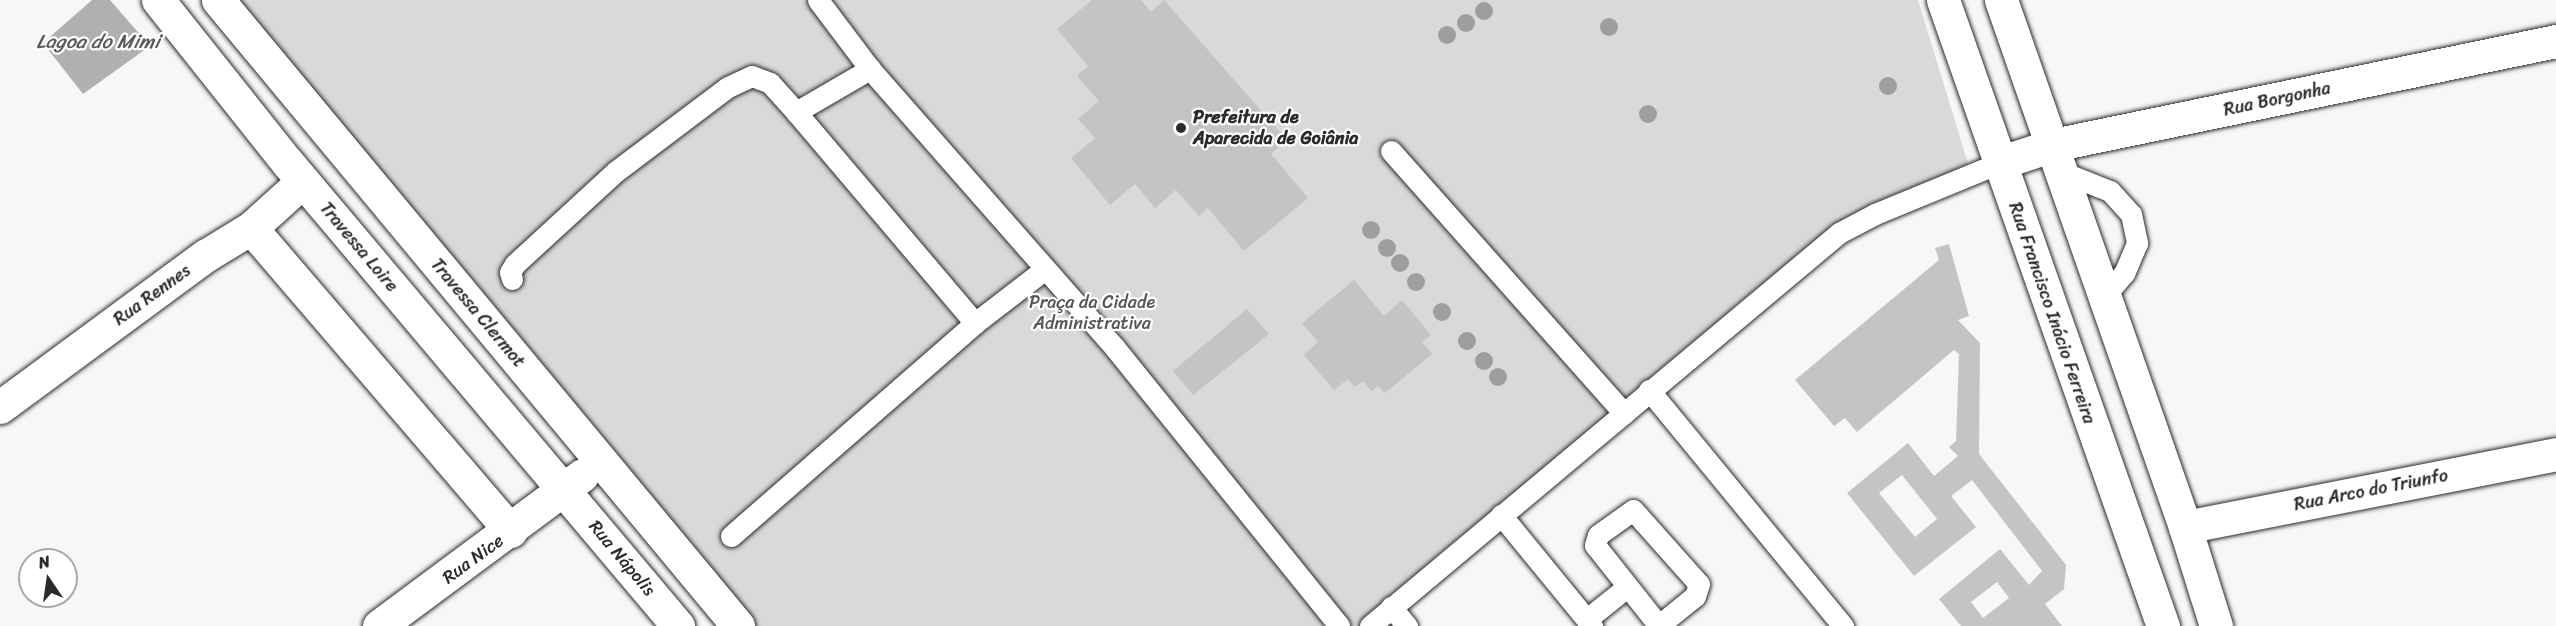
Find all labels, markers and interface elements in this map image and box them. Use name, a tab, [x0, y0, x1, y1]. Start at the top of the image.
water label: Lagoa do Mimi	[36, 29, 160, 53]
street label: Rua Borgonha	[2222, 77, 2332, 121]
place label: Prefeitura de Aparecida de Goiânia	[1193, 107, 1359, 150]
marker: Prefeitura de Aparecida de Goiânia	[1174, 121, 1188, 135]
street label: Travessa Loire	[315, 198, 403, 296]
street label: Rua Francisco Inácio Ferreira	[2004, 199, 2100, 427]
street label: Travessa Clermot	[426, 254, 530, 372]
street label: Rua Rennes	[109, 260, 195, 330]
park label: Praça da Cidade Administrativa	[1029, 292, 1155, 334]
street label: Rua Arco do Triunfo	[2292, 464, 2450, 516]
street label: Rua Nápolis	[584, 516, 660, 600]
street label: Rua Nice	[438, 530, 508, 588]
text: N	[36, 547, 53, 577]
north arrow	[18, 548, 78, 608]

